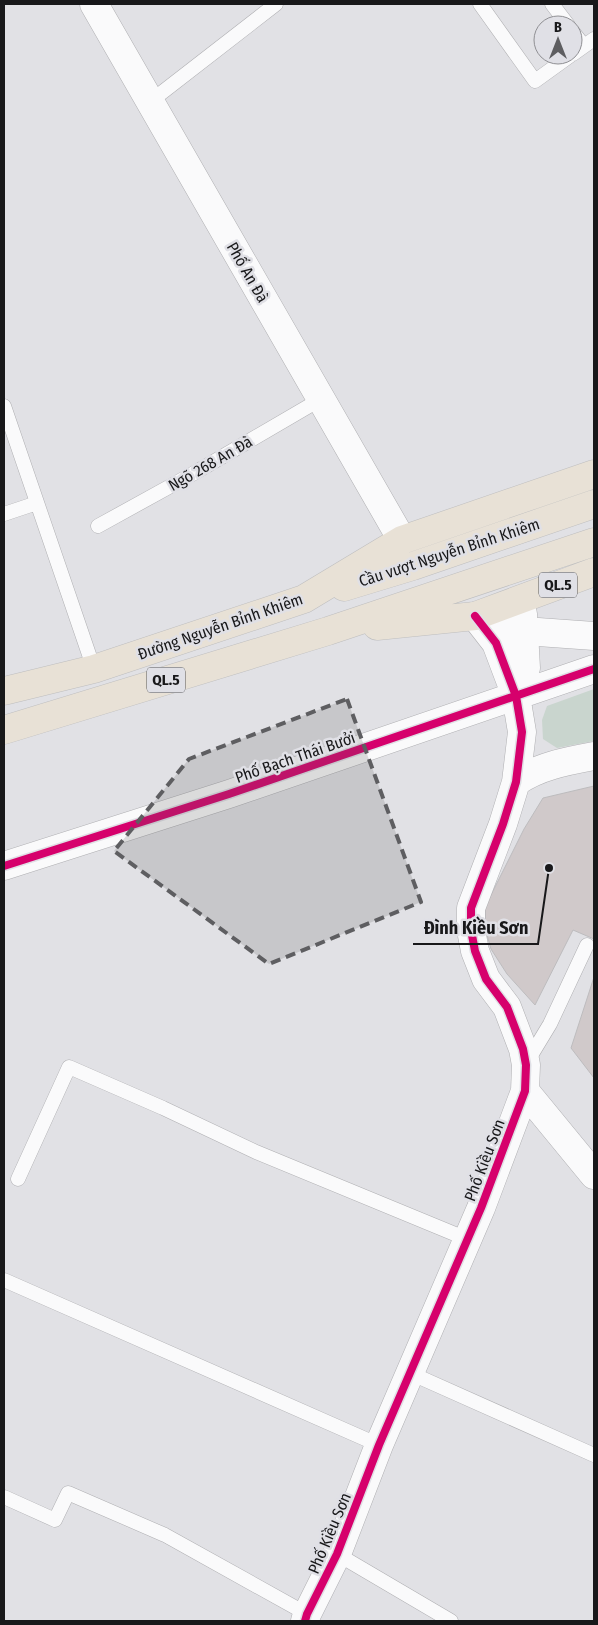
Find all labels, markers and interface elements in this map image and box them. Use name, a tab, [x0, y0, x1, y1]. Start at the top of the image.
north arrow	[533, 15, 583, 65]
text: B	[554, 19, 562, 36]
street label: Phố An Đà	[223, 238, 273, 306]
street label: Ngõ 268 An Đà	[165, 432, 256, 495]
street label: Cầu vượt Nguyễn Bỉnh Khiêm	[356, 513, 542, 591]
road number: QL.5	[539, 572, 577, 598]
street label: Đường Nguyễn Bỉnh Khiêm	[135, 589, 305, 664]
road number: QL.5	[147, 668, 185, 692]
street label: Phố Bạch Thái Bưởi	[232, 727, 358, 787]
callout: Đình Kiều Sơn	[413, 911, 538, 944]
text: Đình Kiều Sơn	[424, 916, 528, 939]
street label: Phố Kiều Sơn	[459, 1116, 509, 1204]
street label: Phố Kiều Sơn	[303, 1489, 355, 1577]

